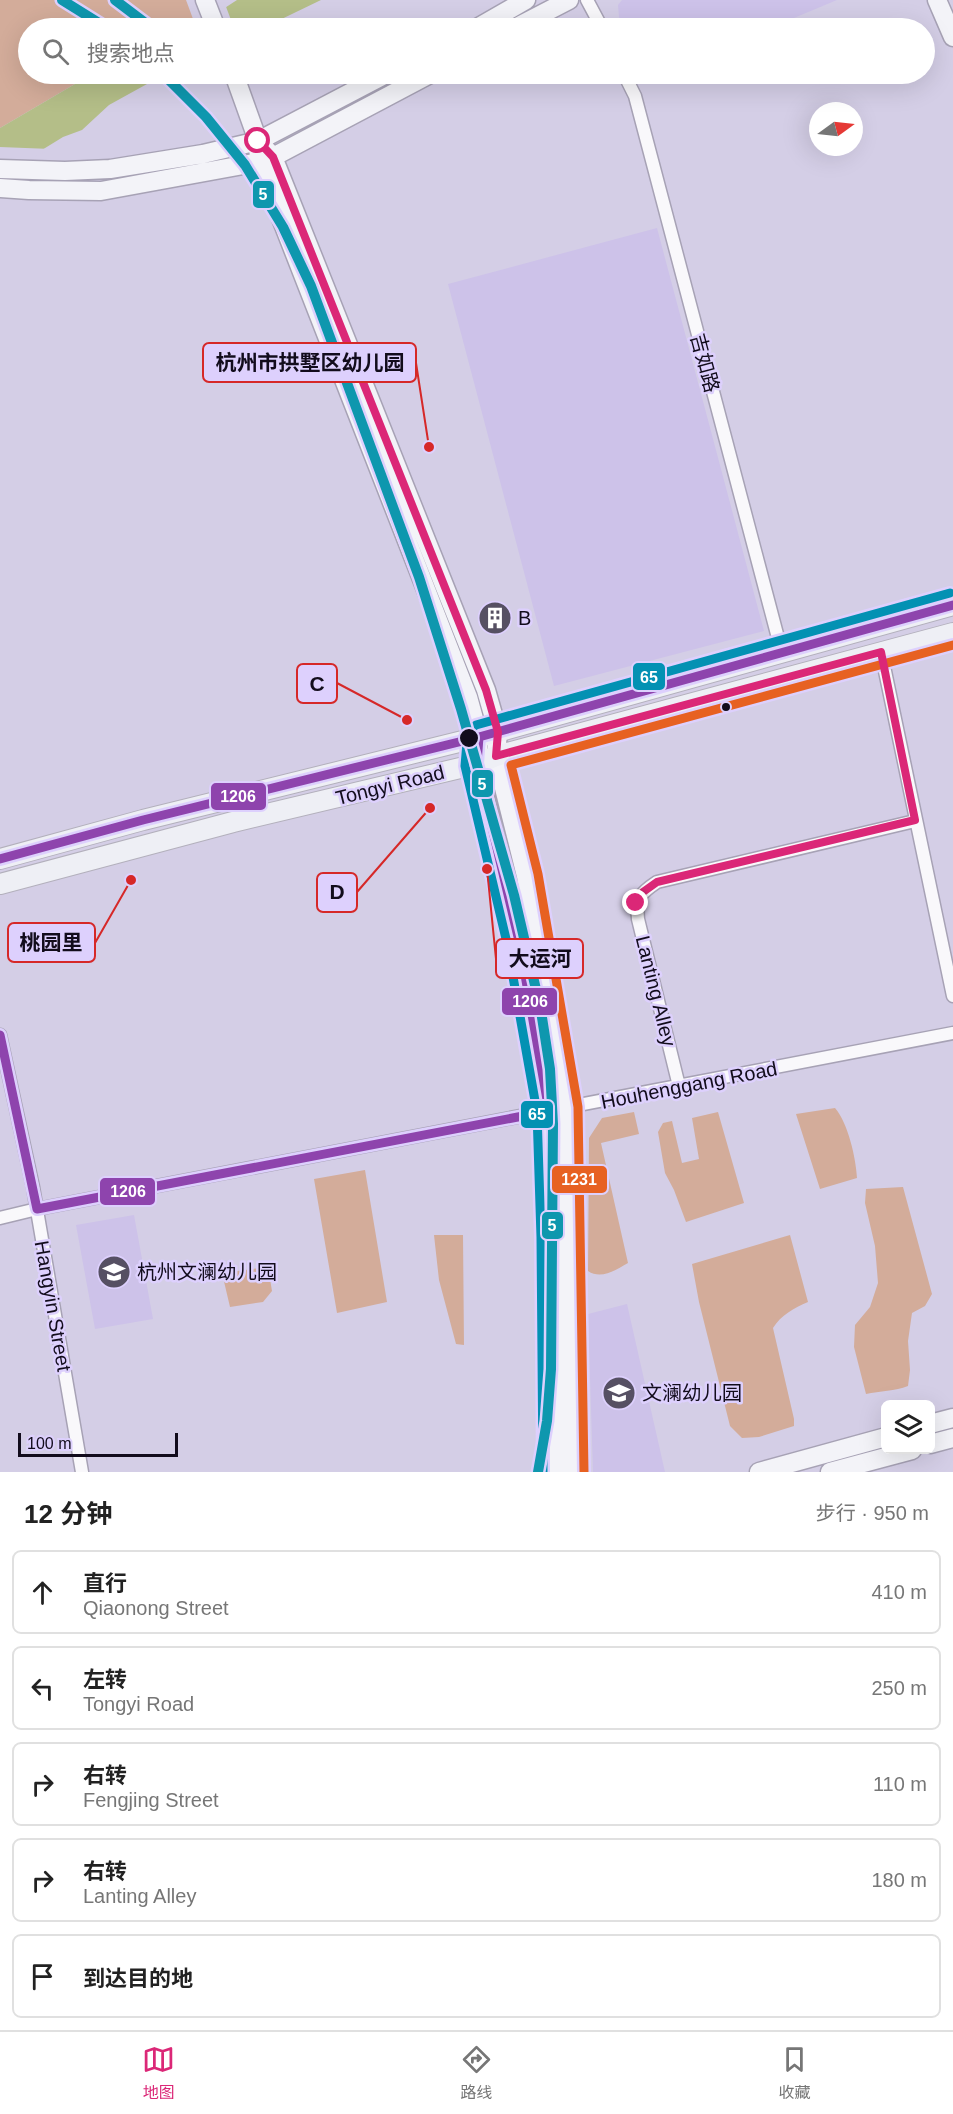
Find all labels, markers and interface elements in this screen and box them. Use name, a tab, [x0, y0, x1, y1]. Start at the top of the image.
search box	[18, 18, 935, 84]
icon: search	[39, 35, 72, 68]
text: 搜索地点	[87, 41, 175, 66]
north arrow	[809, 102, 863, 156]
route start	[244, 127, 270, 153]
line badge: 5	[252, 180, 275, 209]
text: 5	[259, 186, 268, 203]
street label: 吉如路	[687, 331, 723, 395]
callout: 杭州市拱墅区幼儿园	[203, 343, 416, 382]
text: 杭州市拱墅区幼儿园	[216, 351, 405, 374]
building icon: B	[477, 600, 513, 636]
place label: B	[518, 607, 531, 629]
line badge: 65	[632, 662, 666, 691]
callout: C	[297, 664, 337, 703]
text: 65	[640, 669, 658, 686]
text: C	[309, 672, 325, 695]
unlabelled marker	[720, 701, 732, 713]
unlabelled marker	[458, 727, 480, 749]
street label: Tongyi Road	[333, 761, 447, 809]
line badge: 5	[471, 769, 494, 798]
text: 5	[478, 776, 487, 793]
line badge: 1206	[210, 782, 267, 811]
text: 1206	[220, 788, 256, 805]
callout: D	[317, 873, 357, 912]
text: D	[329, 880, 345, 903]
route end	[622, 889, 648, 915]
callout: 桃园里	[8, 923, 95, 962]
text: 桃园里	[20, 931, 83, 954]
street label: Lanting Alley	[632, 933, 680, 1049]
callout: 大运河	[496, 939, 583, 978]
text: 大运河	[509, 947, 572, 970]
line badge: 1206	[501, 987, 558, 1016]
text: 1206	[512, 993, 548, 1010]
street label: Houhenggang Road	[599, 1057, 779, 1113]
line badge: 65	[520, 1100, 554, 1129]
text: 65	[528, 1106, 546, 1123]
line badge: 1231	[551, 1165, 608, 1194]
text: 1231	[561, 1171, 597, 1188]
line badge: 1206	[99, 1177, 156, 1206]
text: 1206	[110, 1183, 146, 1200]
line badge: 5	[541, 1211, 564, 1240]
text: 5	[548, 1217, 557, 1234]
street label: Hangyin Street	[31, 1239, 75, 1373]
school or university icon: 杭州文澜幼儿园	[96, 1254, 132, 1290]
place label: 杭州文澜幼儿园	[137, 1261, 277, 1283]
school or university icon: 文澜幼儿园	[601, 1375, 637, 1411]
place label: 文澜幼儿园	[642, 1382, 742, 1404]
map controls	[881, 1400, 935, 1454]
button: layers	[881, 1400, 935, 1454]
scale bar	[18, 1430, 178, 1458]
text: 100 m	[27, 1435, 71, 1452]
text: 12 分钟	[24, 1499, 112, 1529]
text: 步行 · 950 m	[816, 1502, 929, 1524]
text: 直行	[83, 1571, 127, 1596]
icon: ahead	[26, 1576, 59, 1609]
text: 410 m	[871, 1581, 927, 1603]
text: Qiaonong Street	[83, 1597, 229, 1619]
text: 左转	[83, 1667, 127, 1692]
icon: left	[26, 1672, 59, 1705]
text: 250 m	[871, 1677, 927, 1699]
text: Tongyi Road	[83, 1693, 194, 1715]
text: 右转	[83, 1763, 127, 1788]
icon: right	[26, 1768, 59, 1801]
text: 110 m	[873, 1773, 927, 1795]
text: Fengjing Street	[83, 1789, 219, 1811]
text: 右转	[83, 1859, 127, 1884]
icon: right	[26, 1864, 59, 1897]
text: 180 m	[871, 1869, 927, 1891]
text: Lanting Alley	[83, 1885, 196, 1907]
icon: arrive	[26, 1960, 59, 1993]
text: 到达目的地	[83, 1966, 193, 1991]
tab: 地图	[142, 2043, 175, 2103]
tab: 路线	[460, 2043, 493, 2103]
tab: 收藏	[778, 2043, 811, 2103]

